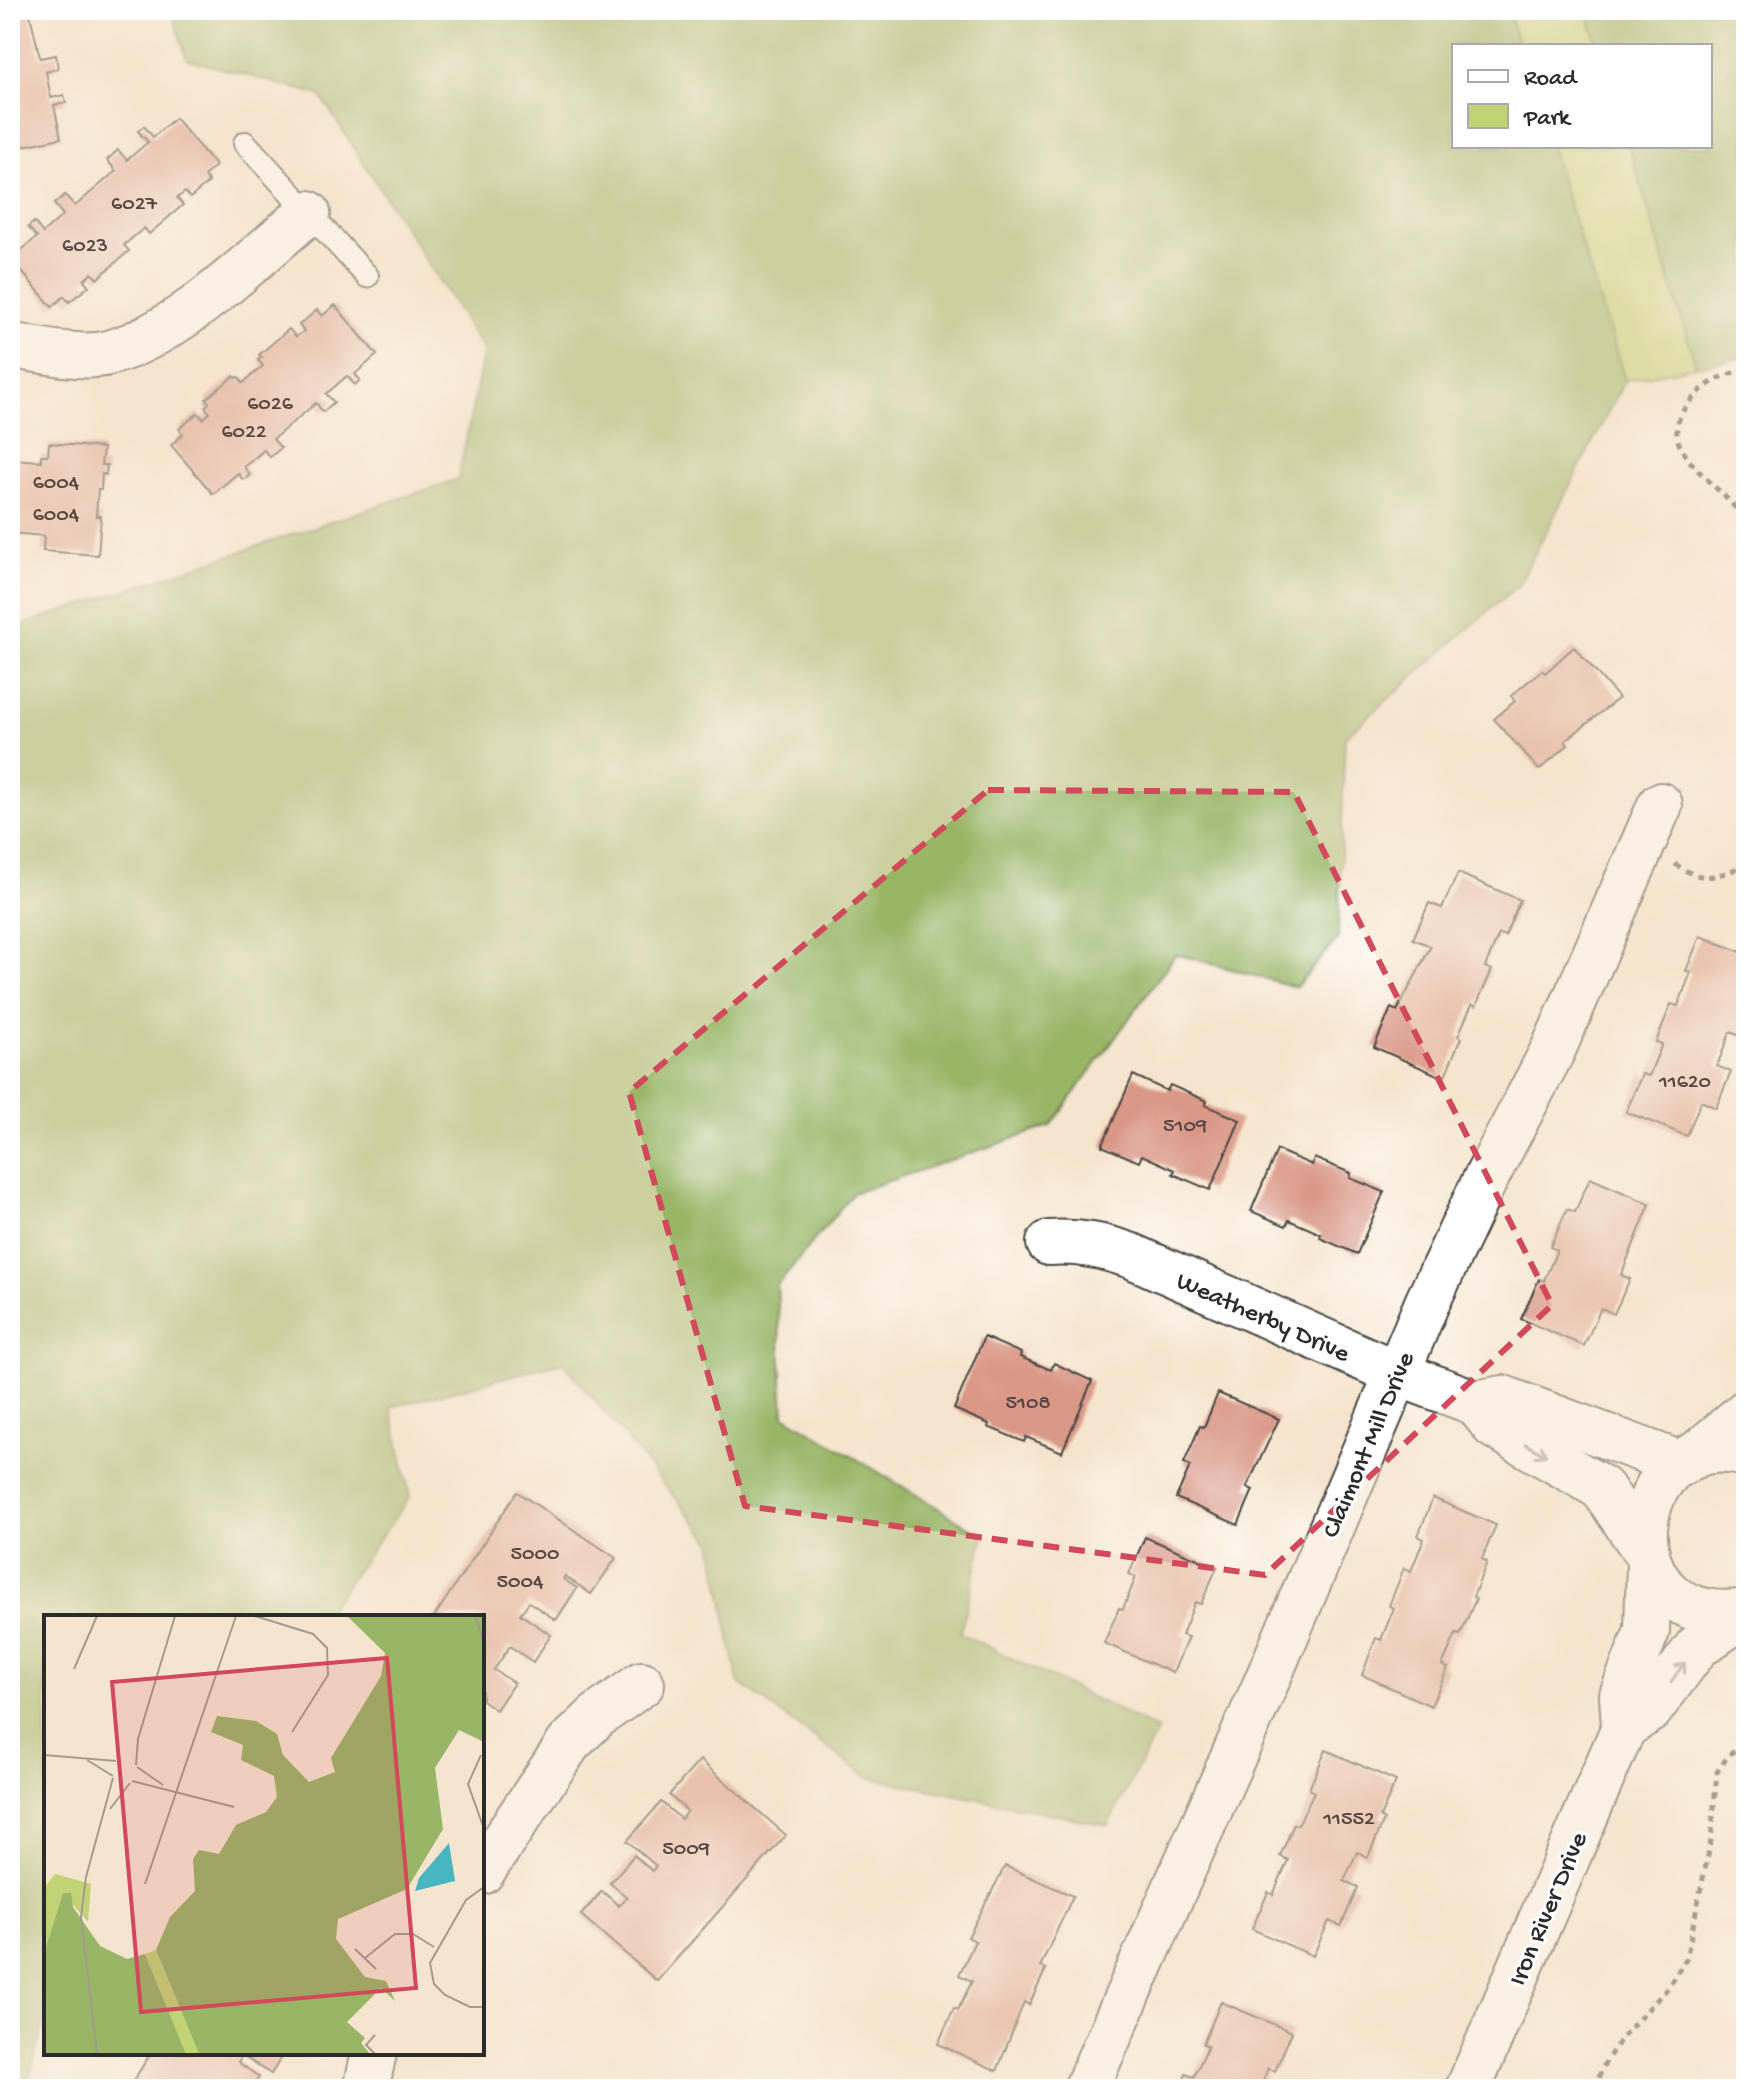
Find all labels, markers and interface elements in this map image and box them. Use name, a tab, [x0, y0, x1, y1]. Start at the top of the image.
legend	[1452, 44, 1712, 148]
text: Road	[1524, 65, 1578, 94]
text: Park	[1523, 105, 1572, 134]
house number: 6027	[111, 192, 157, 218]
house number: 6023	[62, 234, 108, 260]
house number: 6026	[247, 392, 294, 418]
house number: 6022	[221, 420, 267, 446]
house number: 6004	[33, 471, 80, 497]
house number: 6004	[33, 503, 80, 529]
house number: 11620	[1658, 1070, 1711, 1096]
house number: 5109	[1163, 1114, 1207, 1140]
street label: Weatherby Drive	[1171, 1267, 1354, 1371]
street label: Claimont Mill Drive	[1317, 1348, 1423, 1543]
house number: 5108	[1006, 1391, 1051, 1417]
one-way arrow	[1524, 1442, 1547, 1458]
house number: 5000	[510, 1542, 560, 1568]
house number: 5004	[497, 1570, 544, 1596]
inset map	[44, 1615, 484, 2055]
one-way arrow	[1670, 1662, 1686, 1684]
house number: 11552	[1322, 1807, 1375, 1833]
street label: Iron River Drive	[1504, 1828, 1597, 1991]
house number: 5009	[662, 1837, 710, 1863]

